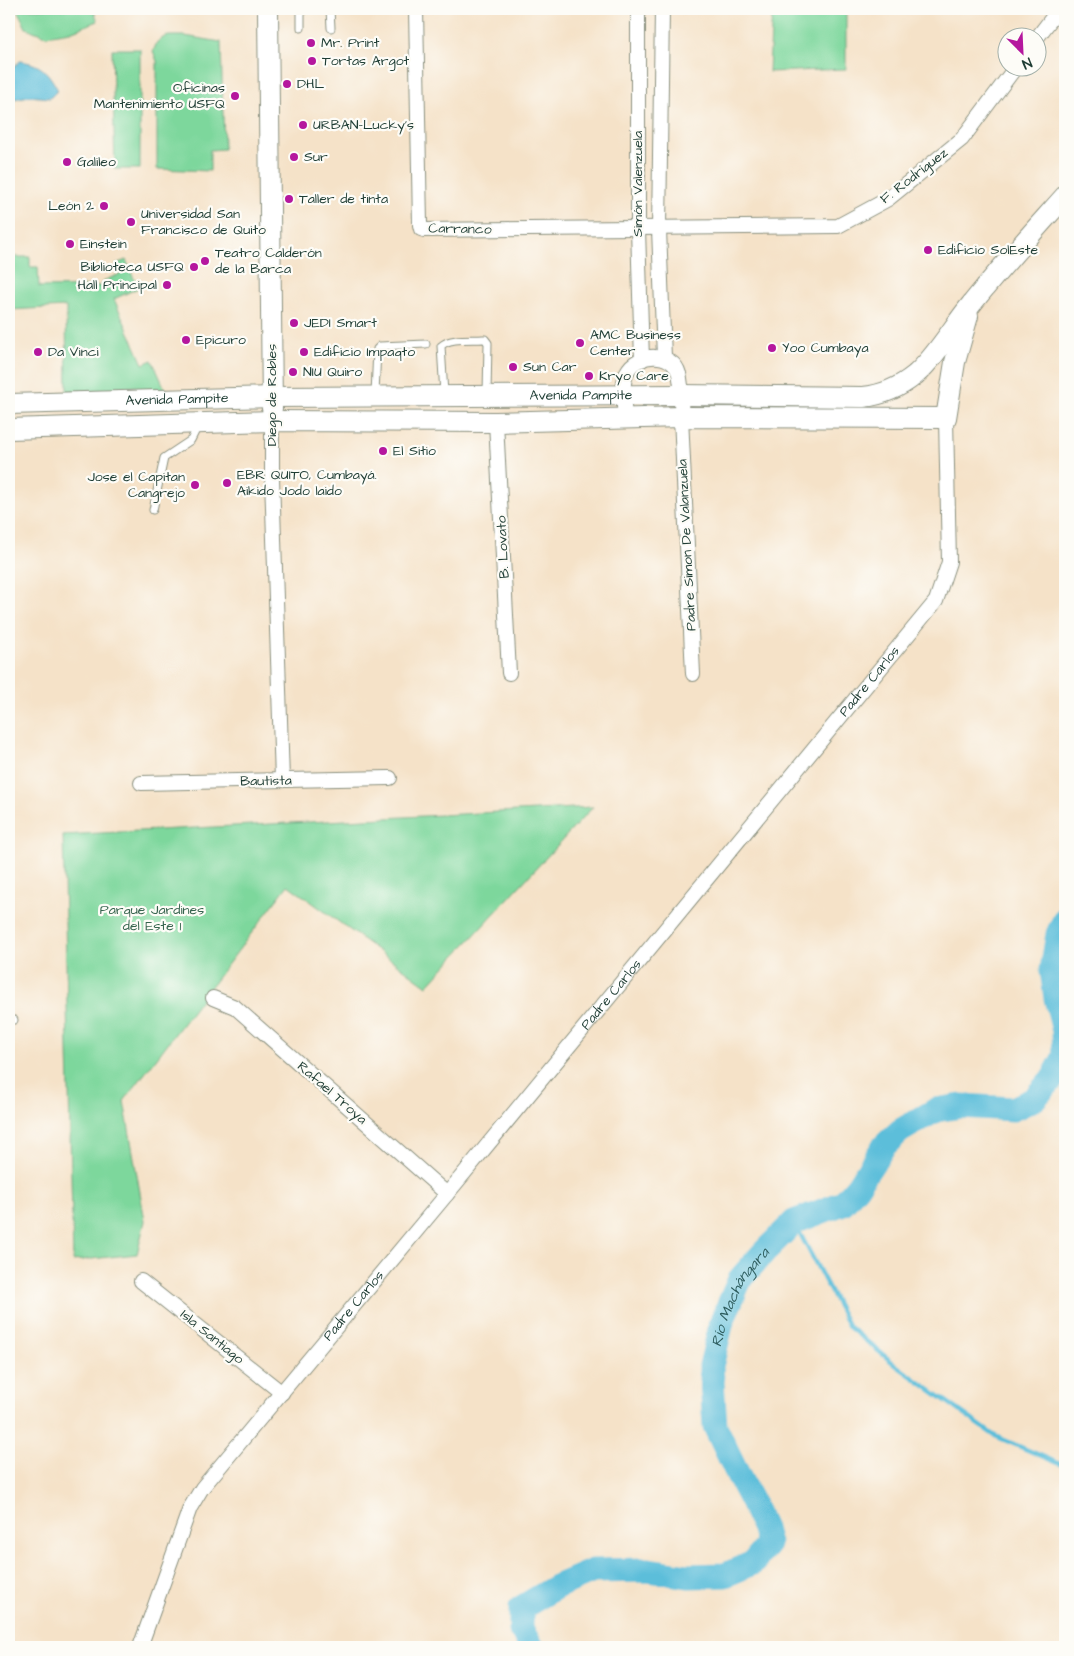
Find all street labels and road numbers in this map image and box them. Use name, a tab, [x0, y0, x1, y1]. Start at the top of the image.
street label: Simón Valenzuela	[628, 131, 648, 237]
street label: F. Rodríguez	[876, 143, 952, 209]
street label: Carranco	[428, 218, 492, 240]
street label: Diego de Robles	[262, 344, 282, 446]
street label: Avenida Pampite	[529, 385, 633, 406]
street label: Avenida Pampite	[125, 388, 229, 411]
street label: Padre Simon De Valanzuela	[673, 459, 701, 631]
street label: B. Lovato	[491, 515, 515, 579]
street label: Padre Carlos	[835, 642, 905, 721]
street label: Bautista	[240, 771, 292, 791]
street label: Padre Carlos	[576, 955, 646, 1034]
street label: Rafael Troya	[293, 1057, 371, 1129]
street label: Padre Carlos	[318, 1267, 389, 1345]
street label: Isla Santiago	[176, 1305, 248, 1369]

